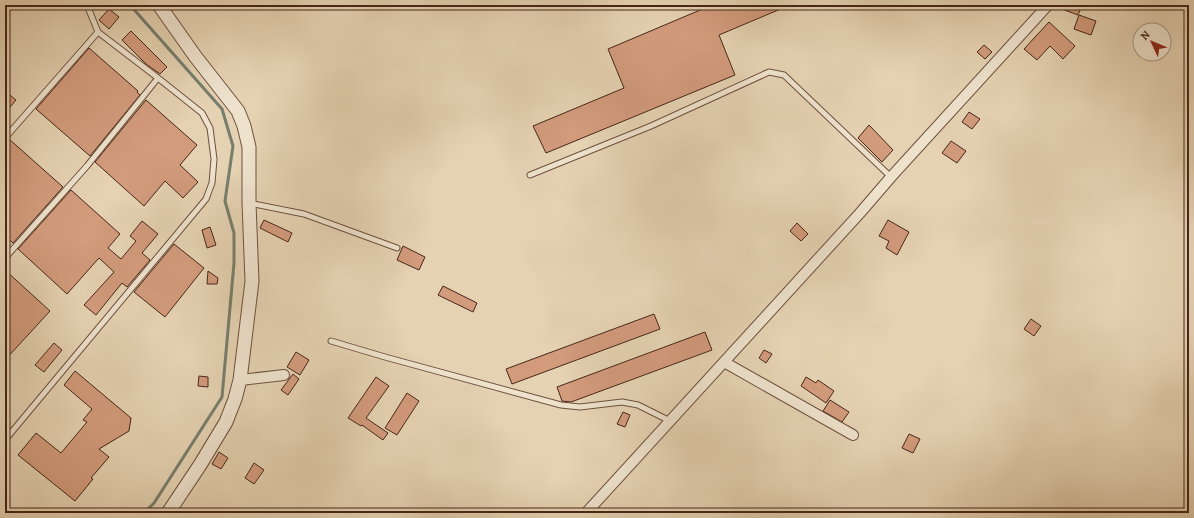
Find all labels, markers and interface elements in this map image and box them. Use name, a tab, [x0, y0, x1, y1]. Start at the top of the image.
north arrow	[1132, 22, 1172, 62]
text: N	[1137, 27, 1153, 43]

